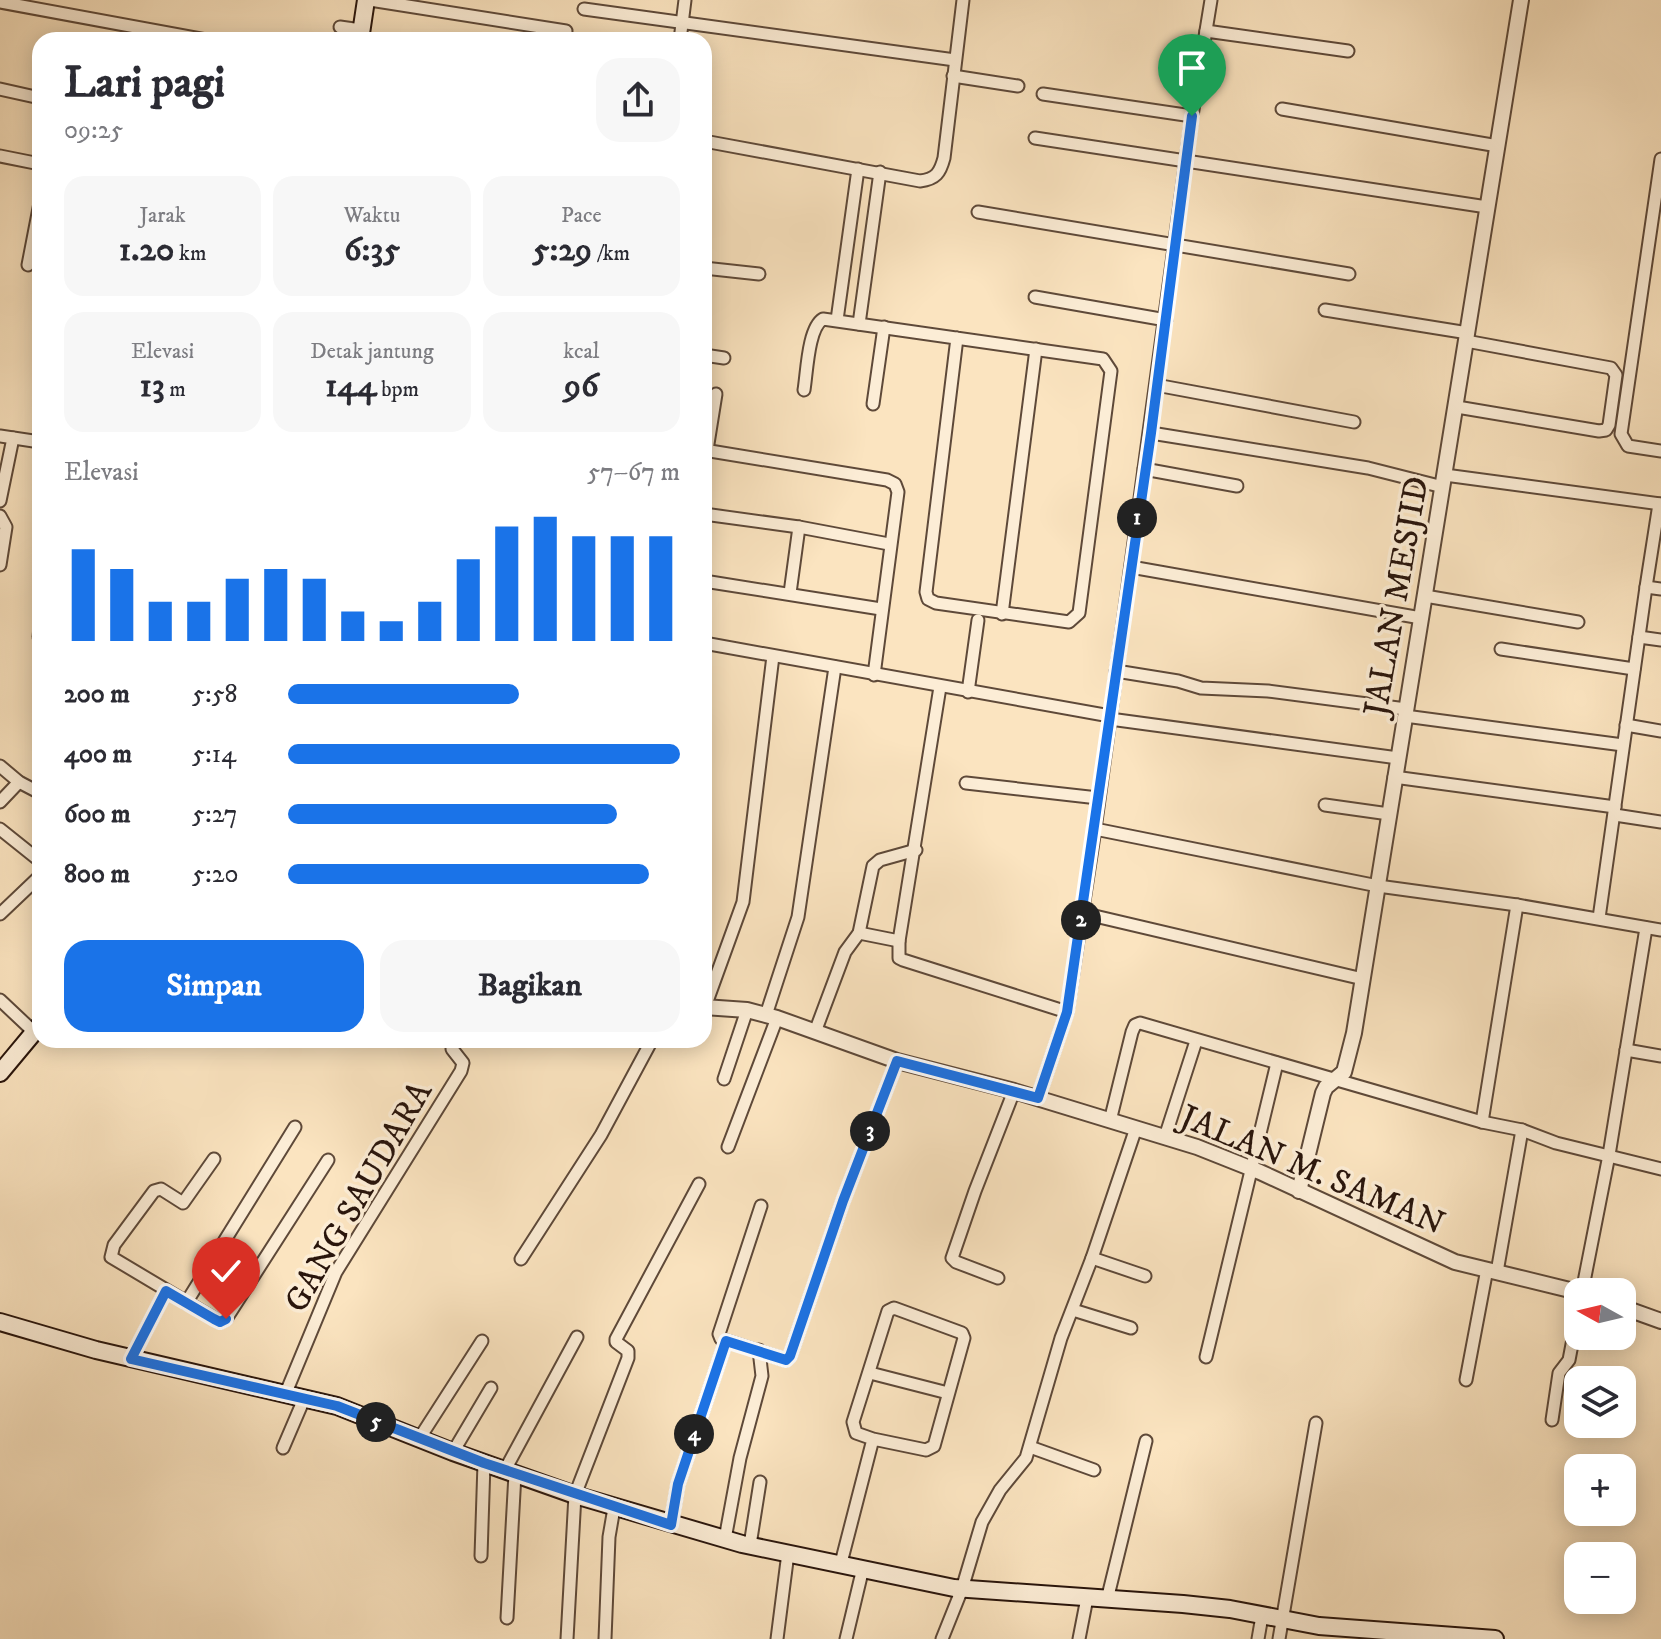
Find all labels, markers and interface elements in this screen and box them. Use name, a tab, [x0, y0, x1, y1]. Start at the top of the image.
pin	[1158, 34, 1226, 116]
icon: arrive	[1170, 46, 1214, 90]
text: Lari pagi	[64, 56, 225, 111]
button: share	[596, 58, 680, 142]
text: 09:25	[64, 114, 123, 147]
text: Jarak	[140, 202, 186, 229]
text: Waktu	[344, 202, 400, 229]
text: Pace	[561, 202, 602, 229]
text: 1.20	[119, 229, 174, 271]
text: 6:35	[344, 229, 400, 271]
text: 5:29	[533, 229, 592, 271]
text: km	[174, 240, 207, 267]
text: /km	[592, 240, 630, 267]
text: Elevasi	[131, 338, 194, 365]
text: Detak jantung	[310, 338, 434, 365]
text: kcal	[563, 338, 599, 365]
text: 13	[139, 365, 165, 407]
text: 144	[325, 365, 377, 407]
text: 96	[564, 365, 599, 407]
text: m	[165, 376, 186, 403]
text: bpm	[377, 376, 419, 403]
text: Elevasi	[64, 456, 139, 489]
text: 57–67 m	[587, 456, 680, 489]
street label: JALAN MESJID	[1355, 473, 1439, 722]
pin: 1	[1117, 498, 1157, 538]
text: 1	[1133, 504, 1141, 531]
text: 200 m	[64, 678, 130, 711]
text: 5:58	[192, 678, 238, 711]
text: 400 m	[64, 738, 132, 771]
text: 5:14	[192, 738, 236, 771]
text: 600 m	[64, 798, 131, 831]
text: 5:27	[192, 798, 238, 831]
text: 800 m	[64, 858, 130, 891]
text: 5:20	[192, 858, 238, 891]
pin: 2	[1061, 900, 1101, 940]
text: 2	[1076, 906, 1086, 933]
button: Simpan	[64, 940, 364, 1032]
button: Bagikan	[380, 940, 680, 1032]
street label: GANG SAUDARA	[276, 1074, 442, 1320]
street label: JALAN M. SAMAN	[1171, 1095, 1451, 1245]
pin: 3	[850, 1111, 890, 1151]
text: 3	[866, 1117, 874, 1144]
pin	[192, 1237, 260, 1319]
icon: check	[204, 1249, 248, 1293]
north arrow	[1564, 1278, 1636, 1350]
map controls	[1564, 1278, 1636, 1614]
button: layers	[1564, 1366, 1636, 1438]
pin: 5	[356, 1402, 396, 1442]
text: 5	[371, 1408, 381, 1435]
pin: 4	[674, 1414, 714, 1454]
text: 4	[688, 1420, 700, 1447]
button: +	[1564, 1454, 1636, 1526]
button: −	[1564, 1542, 1636, 1614]

